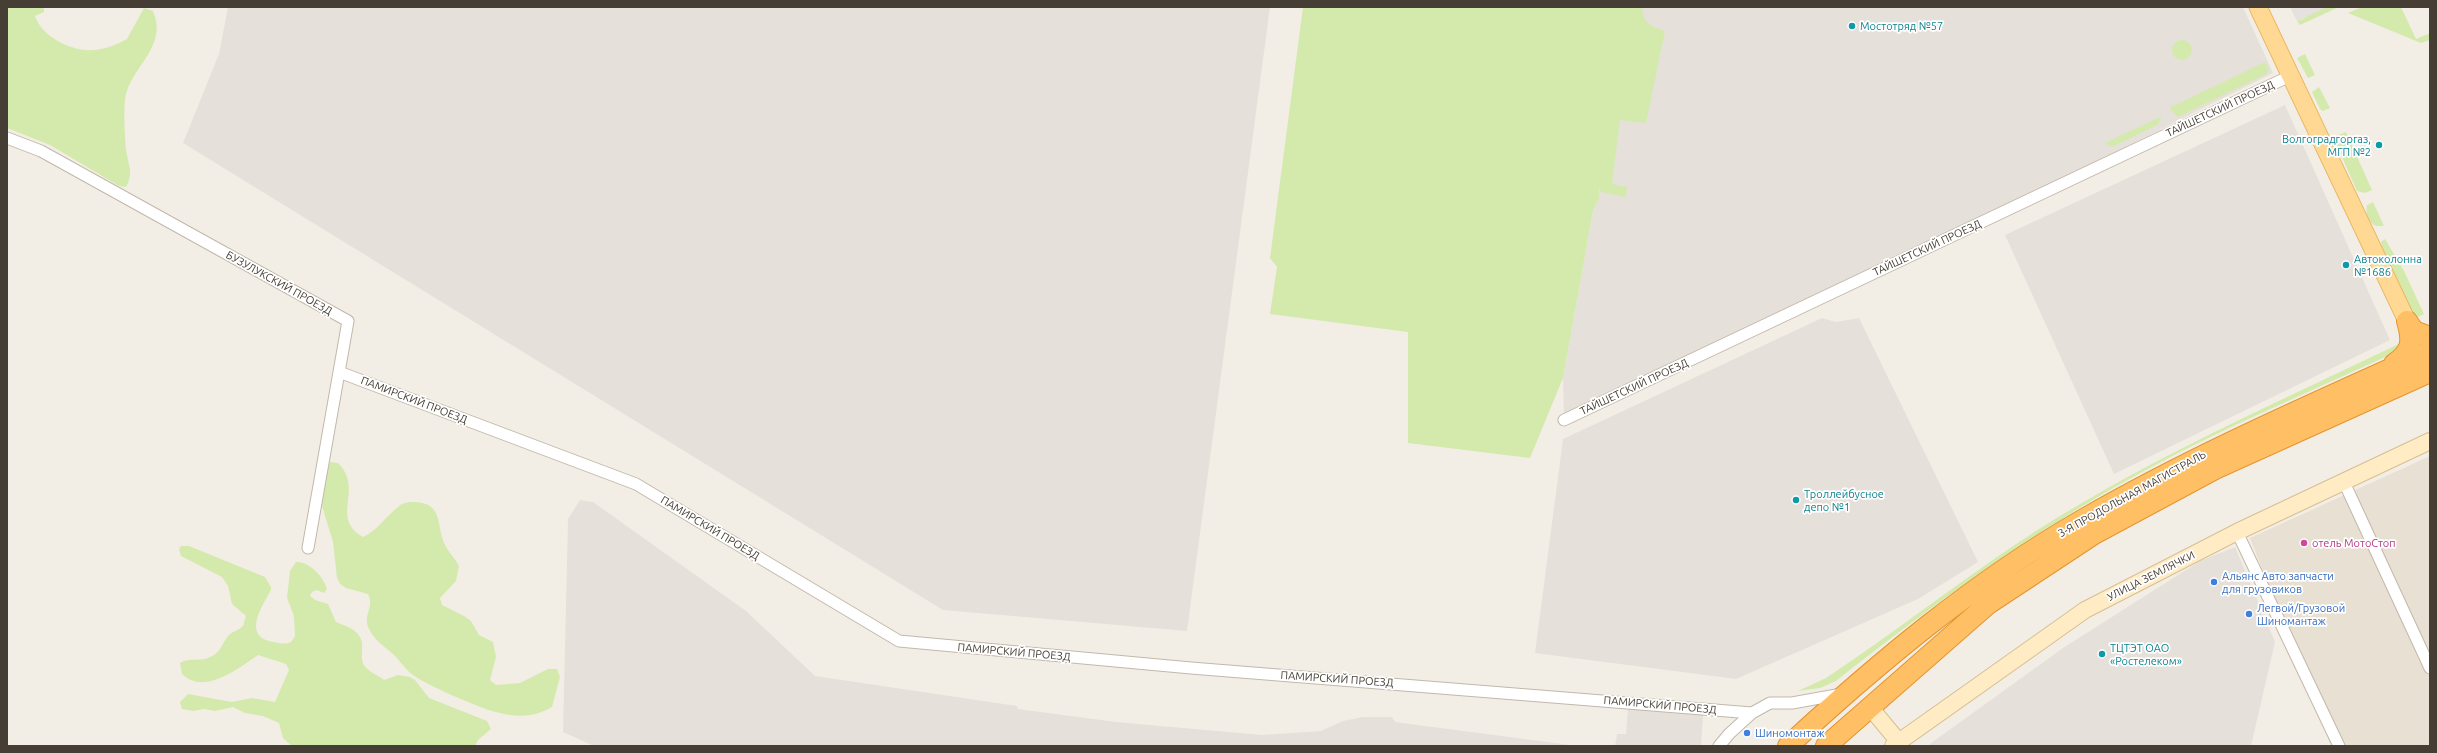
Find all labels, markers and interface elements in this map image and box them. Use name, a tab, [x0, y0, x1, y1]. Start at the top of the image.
place label: Мостотряд №57	[1860, 19, 1943, 33]
marker: Мостотряд №57	[1847, 21, 1857, 31]
street label: ТАЙШЕТСКИЙ ПРОЕЗД	[2164, 78, 2276, 140]
place label: Волгоградгоргаз, МГП №2	[2282, 132, 2371, 158]
marker: Волгоградгоргаз, МГП №2	[2374, 140, 2384, 150]
street label: ТАЙШЕТСКИЙ ПРОЕЗД	[1871, 217, 1983, 279]
street label: БУЗУЛУКСКИЙ ПРОЕЗД	[224, 248, 334, 318]
place label: Автоколонна №1686	[2354, 252, 2422, 278]
marker: Автоколонна №1686	[2341, 260, 2351, 270]
street label: ТАЙШЕТСКИЙ ПРОЕЗД	[1578, 356, 1690, 418]
street label: ПАМИРСКИЙ ПРОЕЗД	[359, 374, 469, 426]
street label: 3-Я ПРОДОЛЬНАЯ МАГИСТРАЛЬ	[2056, 448, 2208, 540]
place label: Троллейбусное депо №1	[1804, 487, 1884, 513]
street label: ПАМИРСКИЙ ПРОЕЗД	[658, 493, 762, 563]
marker: Троллейбусное депо №1	[1791, 495, 1801, 505]
place label: отель МотоСтоп	[2312, 536, 2396, 550]
marker: отель МотоСтоп	[2299, 538, 2309, 548]
street label: УЛИЦА ЗЕМЛЯЧКИ	[2105, 548, 2197, 604]
place label: Альянс Авто запчасти для грузовиков	[2222, 569, 2334, 595]
marker: Альянс Авто запчасти для грузовиков	[2209, 577, 2219, 587]
place label: Легвой/Грузовой Шиномантаж	[2257, 601, 2345, 627]
marker: Легвой/Грузовой Шиномантаж	[2244, 609, 2254, 619]
street label: ПАМИРСКИЙ ПРОЕЗД	[957, 640, 1071, 664]
place label: ТЦТЭТ ОАО «Ростелеком»	[2110, 641, 2182, 667]
marker: ТЦТЭТ ОАО «Ростелеком»	[2097, 649, 2107, 659]
street label: ПАМИРСКИЙ ПРОЕЗД	[1280, 668, 1394, 690]
street label: ПАМИРСКИЙ ПРОЕЗД	[1603, 693, 1717, 717]
place label: Шиномонтаж	[1755, 726, 1825, 740]
marker: Шиномонтаж	[1742, 728, 1752, 738]

